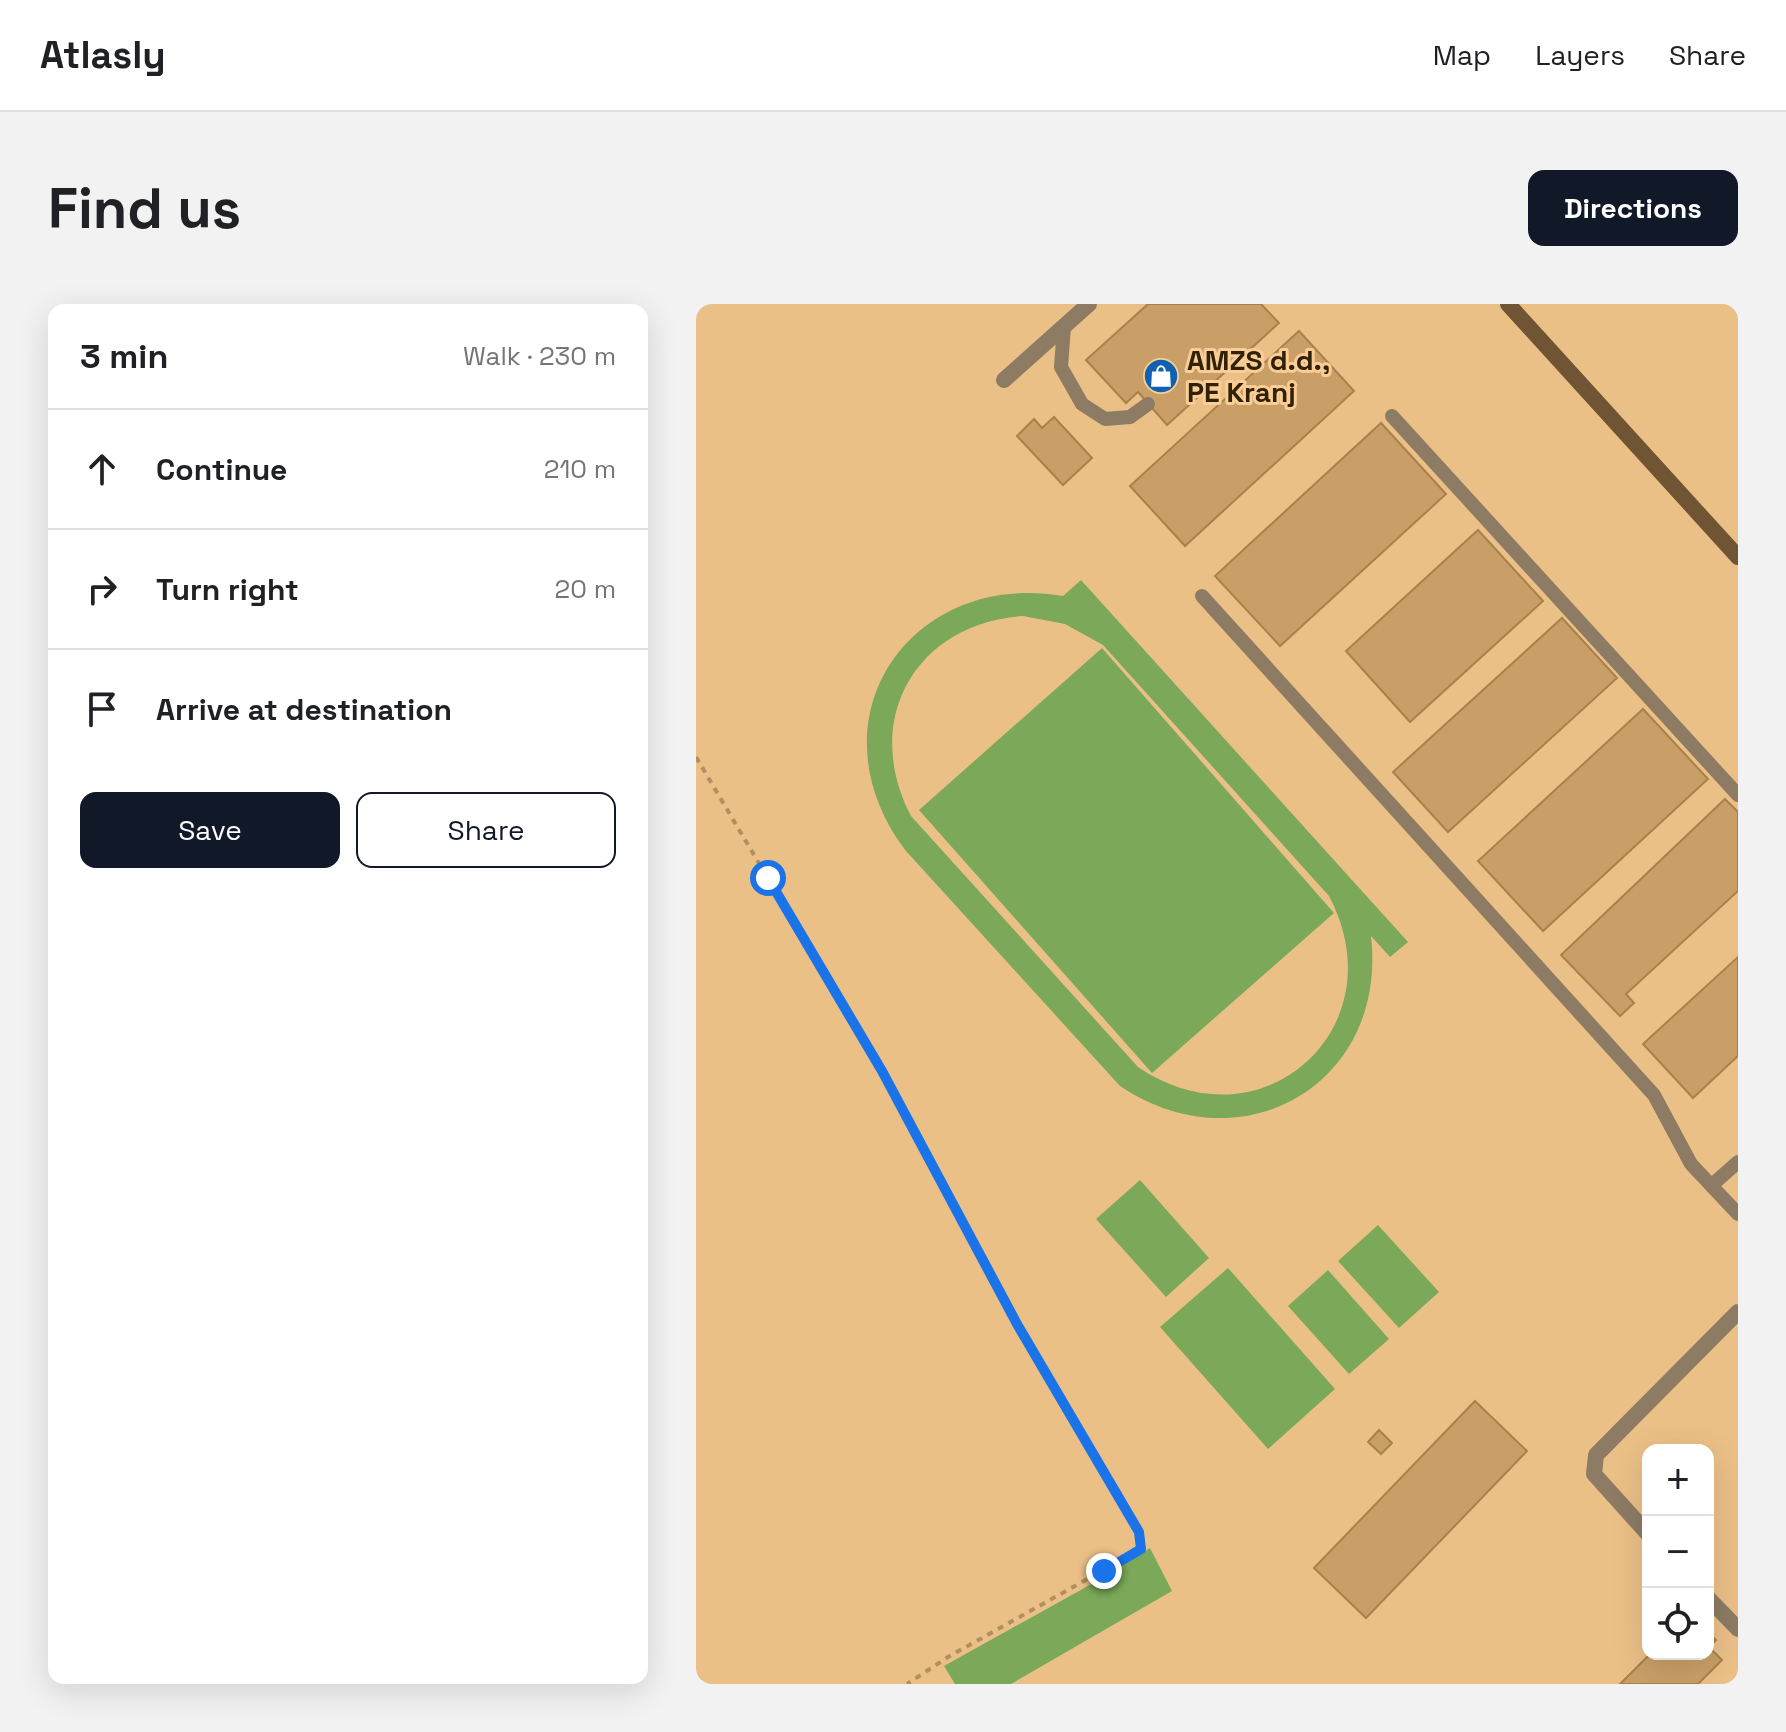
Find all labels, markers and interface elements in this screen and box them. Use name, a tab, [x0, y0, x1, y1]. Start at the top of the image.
text: Atlasly	[40, 31, 166, 79]
text: Map	[1433, 37, 1491, 73]
text: Layers	[1535, 37, 1625, 73]
text: Share	[1669, 37, 1746, 73]
button: Directions	[1528, 170, 1738, 246]
text: Find us	[48, 173, 241, 244]
text: 3 min	[80, 335, 168, 378]
text: Walk · 230 m	[463, 339, 616, 373]
place label: AMZS d.d., PE Kranj	[1187, 342, 1330, 410]
shop icon: AMZS d.d., PE Kranj	[1142, 357, 1180, 395]
icon: ahead	[80, 447, 124, 491]
text: Continue	[156, 450, 287, 489]
text: 210 m	[544, 452, 616, 486]
icon: right	[80, 567, 124, 611]
text: Turn right	[156, 570, 299, 609]
text: 20 m	[555, 572, 616, 606]
icon: arrive	[80, 687, 124, 731]
text: Arrive at destination	[156, 690, 452, 729]
button: Save	[80, 792, 340, 868]
button: Share	[356, 792, 616, 868]
route start	[750, 860, 786, 896]
map controls	[1642, 1444, 1714, 1660]
button: +	[1642, 1444, 1714, 1516]
button: −	[1642, 1516, 1714, 1588]
route end	[1086, 1553, 1122, 1589]
button: locate	[1642, 1588, 1714, 1660]

